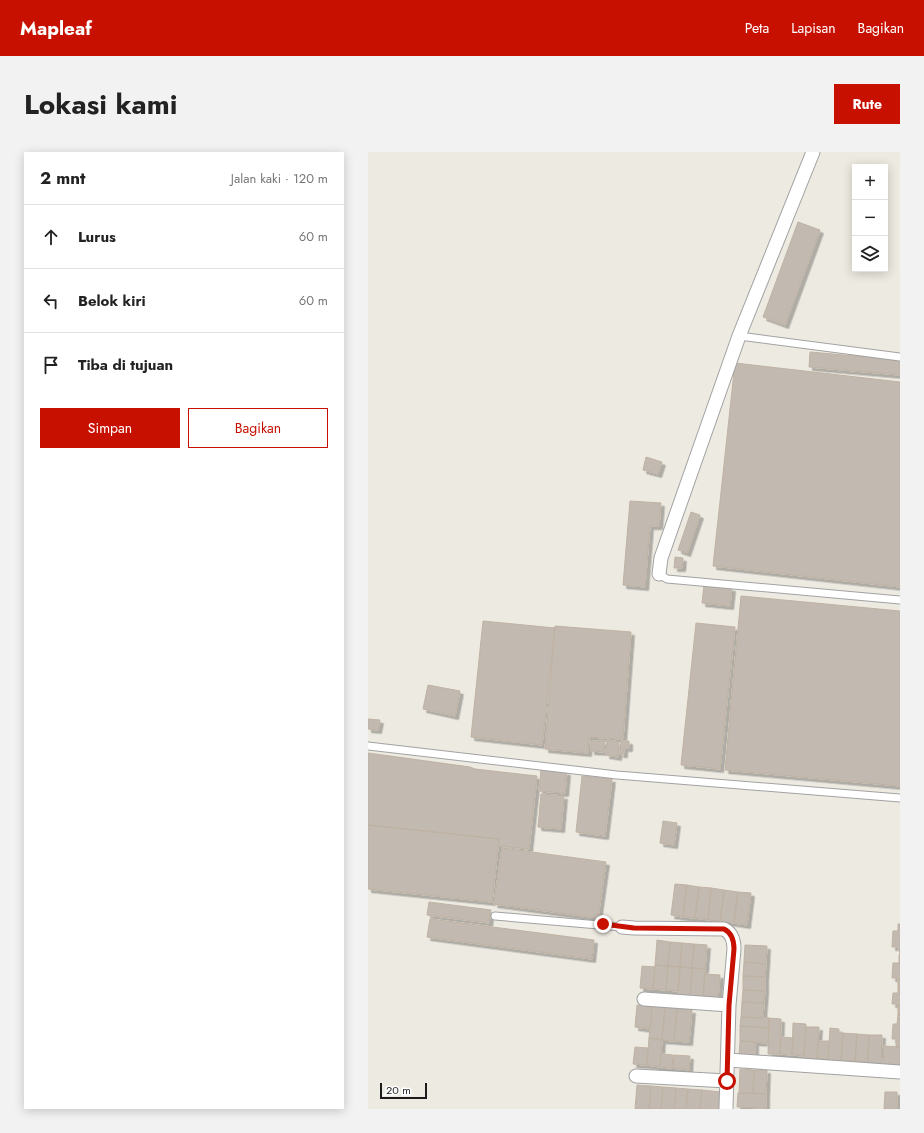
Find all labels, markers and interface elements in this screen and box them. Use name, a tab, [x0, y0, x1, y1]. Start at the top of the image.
text: Mapleaf	[20, 15, 92, 42]
text: Peta	[745, 18, 769, 38]
text: Lapisan	[791, 18, 836, 38]
text: Bagikan	[858, 18, 904, 38]
text: Lokasi kami	[24, 84, 177, 125]
button: Rute	[834, 84, 900, 124]
map controls	[852, 164, 888, 272]
button: +	[852, 164, 888, 200]
text: 2 mnt	[40, 166, 85, 190]
text: Jalan kaki · 120 m	[231, 169, 328, 188]
button: −	[852, 200, 888, 236]
icon: ahead	[40, 226, 62, 248]
text: Lurus	[78, 226, 116, 248]
text: 60 m	[299, 227, 328, 246]
button: layers	[852, 236, 888, 272]
icon: left	[40, 290, 62, 312]
text: Belok kiri	[78, 290, 146, 312]
text: 60 m	[299, 291, 328, 310]
icon: arrive	[40, 354, 62, 376]
text: Tiba di tujuan	[78, 354, 173, 376]
button: Simpan	[40, 408, 180, 448]
button: Bagikan	[188, 408, 328, 448]
route end	[594, 915, 612, 933]
route start	[718, 1072, 736, 1090]
scale bar	[380, 1081, 427, 1100]
text: 20 m	[386, 1082, 411, 1098]

